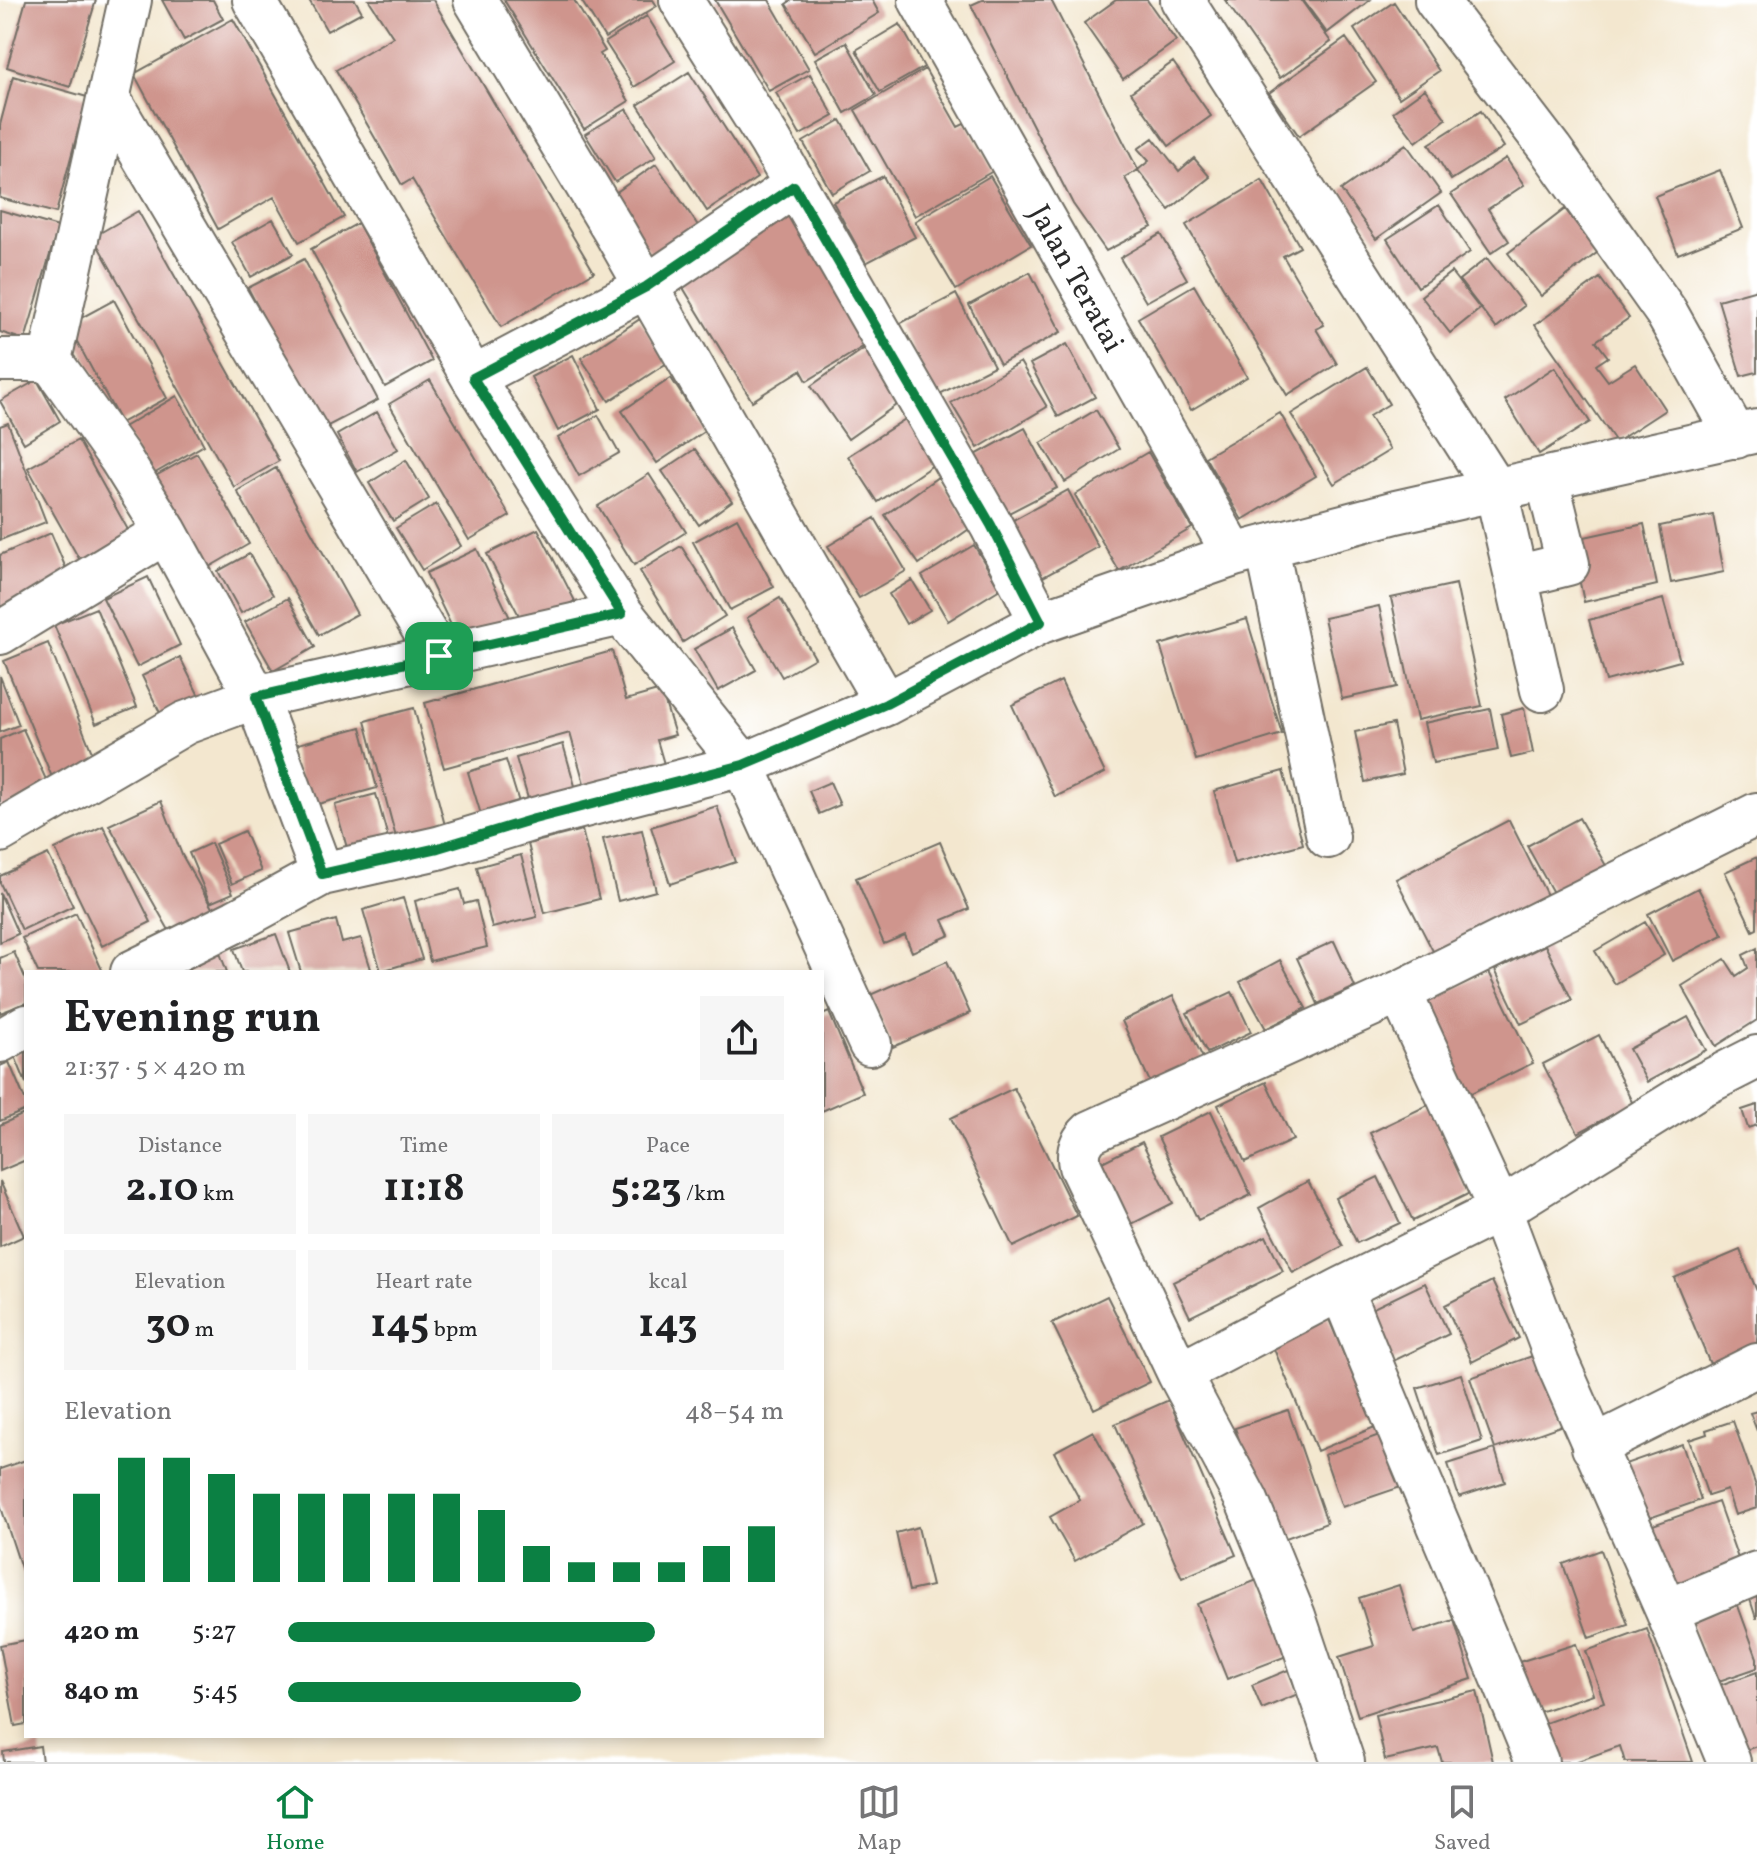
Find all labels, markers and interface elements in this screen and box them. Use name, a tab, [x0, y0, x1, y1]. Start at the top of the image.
street label: Jalan Teratai	[1017, 198, 1133, 360]
pin	[405, 622, 473, 690]
icon: arrive	[417, 634, 461, 678]
text: Evening run	[64, 989, 321, 1050]
button: share	[700, 996, 784, 1080]
text: 21:37 · 5 × 420 m	[64, 1050, 246, 1086]
text: Distance	[138, 1131, 222, 1162]
text: Time	[400, 1131, 448, 1162]
text: Pace	[646, 1131, 690, 1162]
text: 2.10	[126, 1162, 199, 1218]
text: 11:18	[383, 1162, 465, 1218]
text: 5:23	[610, 1162, 682, 1218]
text: km	[199, 1179, 234, 1210]
text: /km	[682, 1179, 726, 1210]
text: Elevation	[134, 1267, 226, 1298]
text: Heart rate	[375, 1267, 473, 1298]
text: kcal	[648, 1267, 688, 1298]
text: 30	[146, 1298, 190, 1354]
text: 145	[370, 1298, 429, 1354]
text: 143	[638, 1298, 698, 1354]
text: m	[190, 1315, 214, 1346]
text: bpm	[429, 1315, 478, 1346]
text: Elevation	[64, 1394, 172, 1430]
text: 48–54 m	[685, 1394, 784, 1430]
text: 420 m	[64, 1614, 140, 1650]
text: 5:27	[192, 1614, 237, 1650]
text: 840 m	[64, 1674, 139, 1710]
text: 5:45	[192, 1674, 238, 1710]
tab: Home	[266, 1780, 325, 1859]
tab: Map	[857, 1780, 901, 1859]
tab: Saved	[1434, 1780, 1491, 1859]

